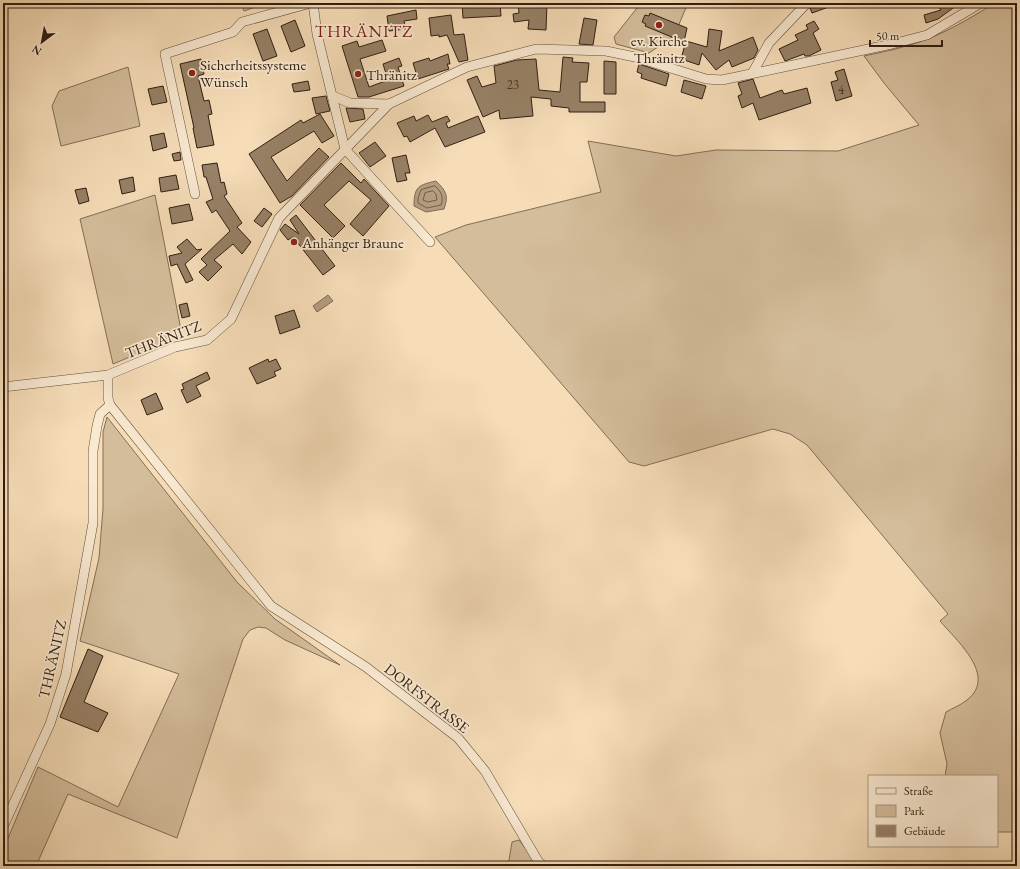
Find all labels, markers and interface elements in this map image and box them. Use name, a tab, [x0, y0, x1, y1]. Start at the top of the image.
district label: THRÄNITZ	[315, 20, 413, 42]
marker: ev. Kirche Thränitz	[654, 20, 664, 30]
north arrow	[22, 22, 62, 62]
scale bar	[870, 22, 942, 48]
text: 50 m	[876, 28, 900, 44]
place label: ev. Kirche Thränitz	[631, 31, 687, 67]
text: N	[29, 42, 44, 59]
place label: Sicherheitssysteme Wünsch	[200, 55, 306, 91]
place label: Thränitz	[366, 65, 417, 84]
marker: Sicherheitssysteme Wünsch	[187, 68, 197, 78]
marker: Thränitz	[353, 69, 363, 79]
house number: 23	[507, 76, 519, 93]
house number: 4	[838, 81, 845, 98]
place label: Anhänger Braune	[301, 233, 404, 252]
marker: Anhänger Braune	[289, 237, 299, 247]
street label: THRÄNITZ	[122, 316, 204, 362]
street label: THRÄNITZ	[34, 618, 70, 700]
street label: DORFSTRASSE	[381, 659, 474, 737]
legend	[868, 775, 998, 847]
text: Straße	[904, 783, 933, 799]
text: Park	[904, 803, 925, 819]
text: Gebäude	[904, 823, 946, 839]

